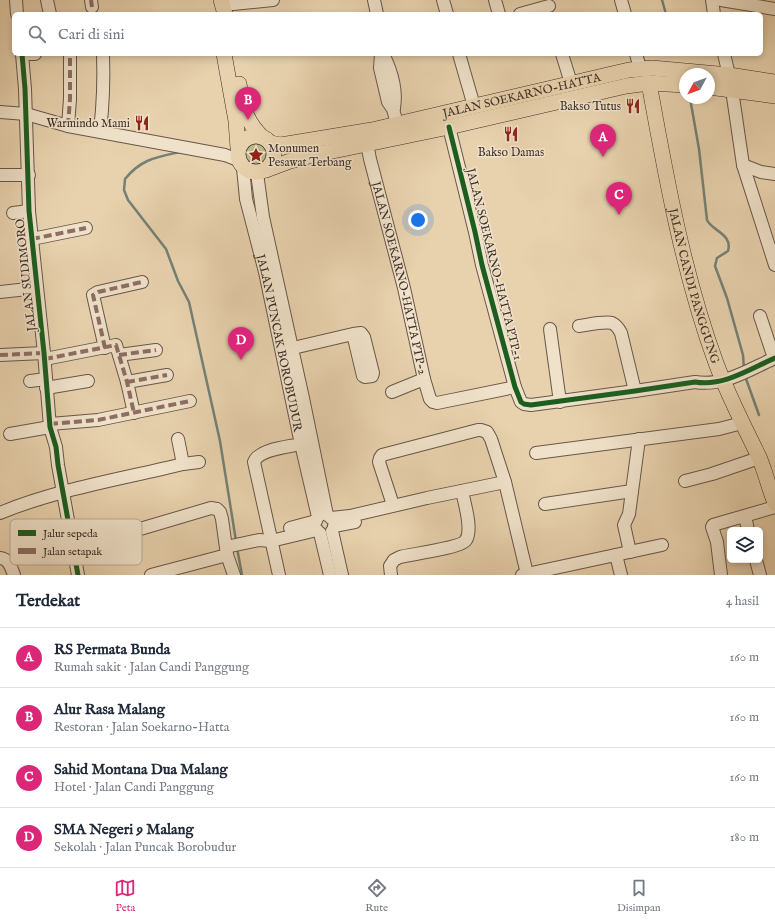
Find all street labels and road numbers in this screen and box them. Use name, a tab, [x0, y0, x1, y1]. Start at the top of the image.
street label: JALAN SOEKARNO-HATTA	[439, 69, 603, 122]
street label: JALAN SOEKARNO-HATTA PTP-1	[461, 165, 525, 362]
street label: JALAN SOEKARNO-HATTA PTP-2	[367, 178, 430, 376]
street label: JALAN CANDI PANGGUNG	[664, 205, 723, 366]
street label: JALAN SUDIMORO	[13, 218, 41, 334]
street label: JALAN PUNCAK BOROBUDUR	[252, 251, 306, 434]

